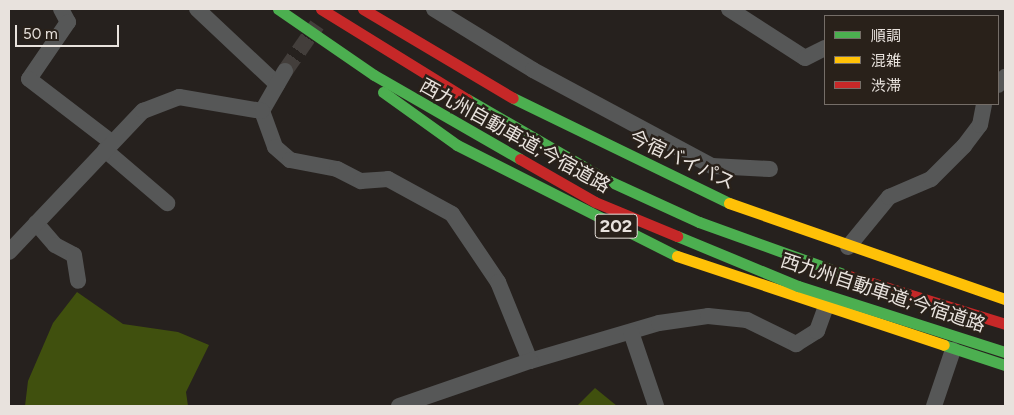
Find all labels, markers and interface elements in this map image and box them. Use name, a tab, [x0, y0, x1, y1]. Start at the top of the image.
scale bar	[18, 15, 121, 47]
legend	[824, 15, 999, 105]
text: 50 m	[23, 25, 58, 43]
text: 順調	[871, 27, 901, 45]
text: 混雑	[871, 52, 901, 70]
street label: 西九州自動車道;今宿道路	[416, 74, 614, 198]
text: 渋滞	[871, 77, 901, 95]
street label: 今宿バイパス	[626, 126, 738, 194]
road number: 202	[594, 210, 638, 242]
street label: 西九州自動車道;今宿道路	[778, 249, 988, 337]

